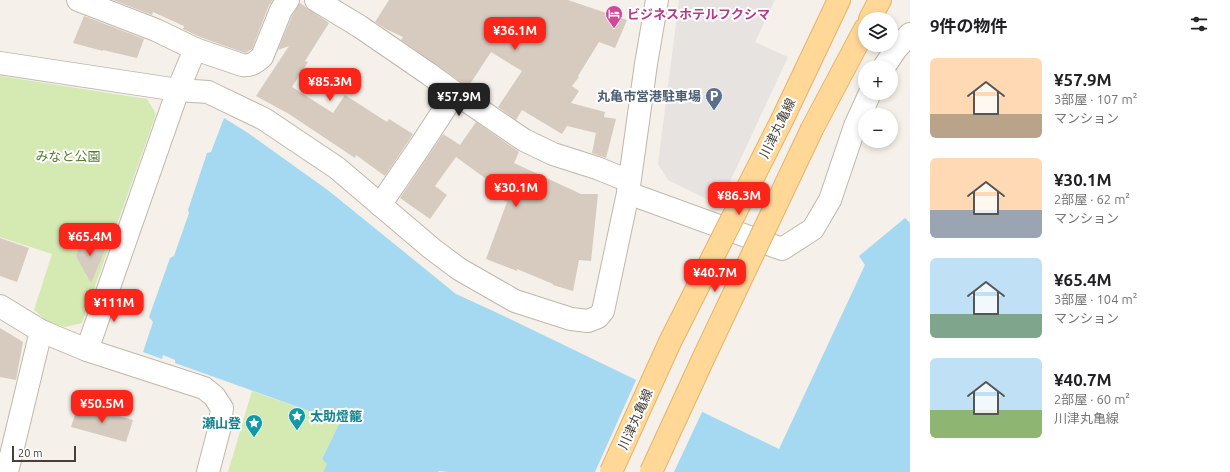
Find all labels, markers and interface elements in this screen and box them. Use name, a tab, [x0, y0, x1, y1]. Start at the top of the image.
hotel icon: ビジネスホテルフクシマ	[604, 4, 624, 29]
place label: ビジネスホテルフクシマ	[627, 7, 770, 21]
map controls	[858, 12, 898, 148]
button: layers	[858, 12, 898, 52]
icon: filters	[1188, 13, 1210, 35]
text: 9件の物件	[930, 16, 1008, 35]
pin: ¥36.1M	[482, 17, 548, 51]
text: ¥36.1M	[493, 23, 537, 37]
button: +	[858, 60, 898, 100]
pin: ¥85.3M	[297, 68, 363, 102]
text: ¥57.9M	[1054, 70, 1112, 89]
text: ¥85.3M	[308, 74, 352, 88]
icon: home	[962, 74, 1010, 122]
pin: ¥57.9M	[426, 83, 492, 117]
parking icon: 丸亀市営港駐車場	[704, 86, 724, 111]
text: ¥57.9M	[437, 89, 481, 103]
place label: 丸亀市営港駐車場	[597, 89, 701, 103]
text: 3部屋 · 107 m²	[1054, 92, 1137, 106]
street label: 川津丸亀線	[756, 96, 798, 160]
button: −	[858, 108, 898, 148]
text: マンション	[1054, 111, 1119, 125]
park label: みなと公園	[35, 149, 101, 163]
text: ¥30.1M	[1054, 170, 1112, 189]
pin: ¥30.1M	[483, 174, 549, 208]
icon: home	[962, 174, 1010, 222]
text: ¥30.1M	[494, 180, 538, 194]
pin: ¥86.3M	[706, 182, 772, 216]
text: ¥86.3M	[717, 188, 761, 202]
text: 2部屋 · 62 m²	[1054, 192, 1130, 206]
text: マンション	[1054, 211, 1119, 225]
pin: ¥65.4M	[57, 223, 123, 257]
text: ¥65.4M	[68, 229, 112, 243]
pin: ¥40.7M	[682, 259, 748, 293]
text: ¥40.7M	[693, 265, 737, 279]
text: ¥65.4M	[1054, 270, 1112, 289]
icon: home	[962, 274, 1010, 322]
pin: ¥111M	[86, 289, 142, 323]
text: 3部屋 · 104 m²	[1054, 292, 1137, 306]
text: ¥111M	[94, 295, 134, 309]
text: マンション	[1054, 311, 1119, 325]
text: ¥40.7M	[1054, 370, 1112, 389]
icon: home	[962, 374, 1010, 422]
street label: 川津丸亀線	[615, 386, 655, 452]
pin: ¥50.5M	[69, 390, 135, 424]
text: 2部屋 · 60 m²	[1054, 392, 1130, 406]
text: ¥50.5M	[80, 396, 124, 410]
place icon: 太助燈籠	[287, 406, 307, 431]
place label: 太助燈籠	[310, 409, 363, 423]
text: 川津丸亀線	[1054, 411, 1119, 425]
place icon: 瀬山登	[244, 413, 264, 438]
place label: 瀬山登	[202, 416, 241, 430]
scale bar	[12, 444, 76, 463]
text: 20 m	[18, 447, 42, 459]

